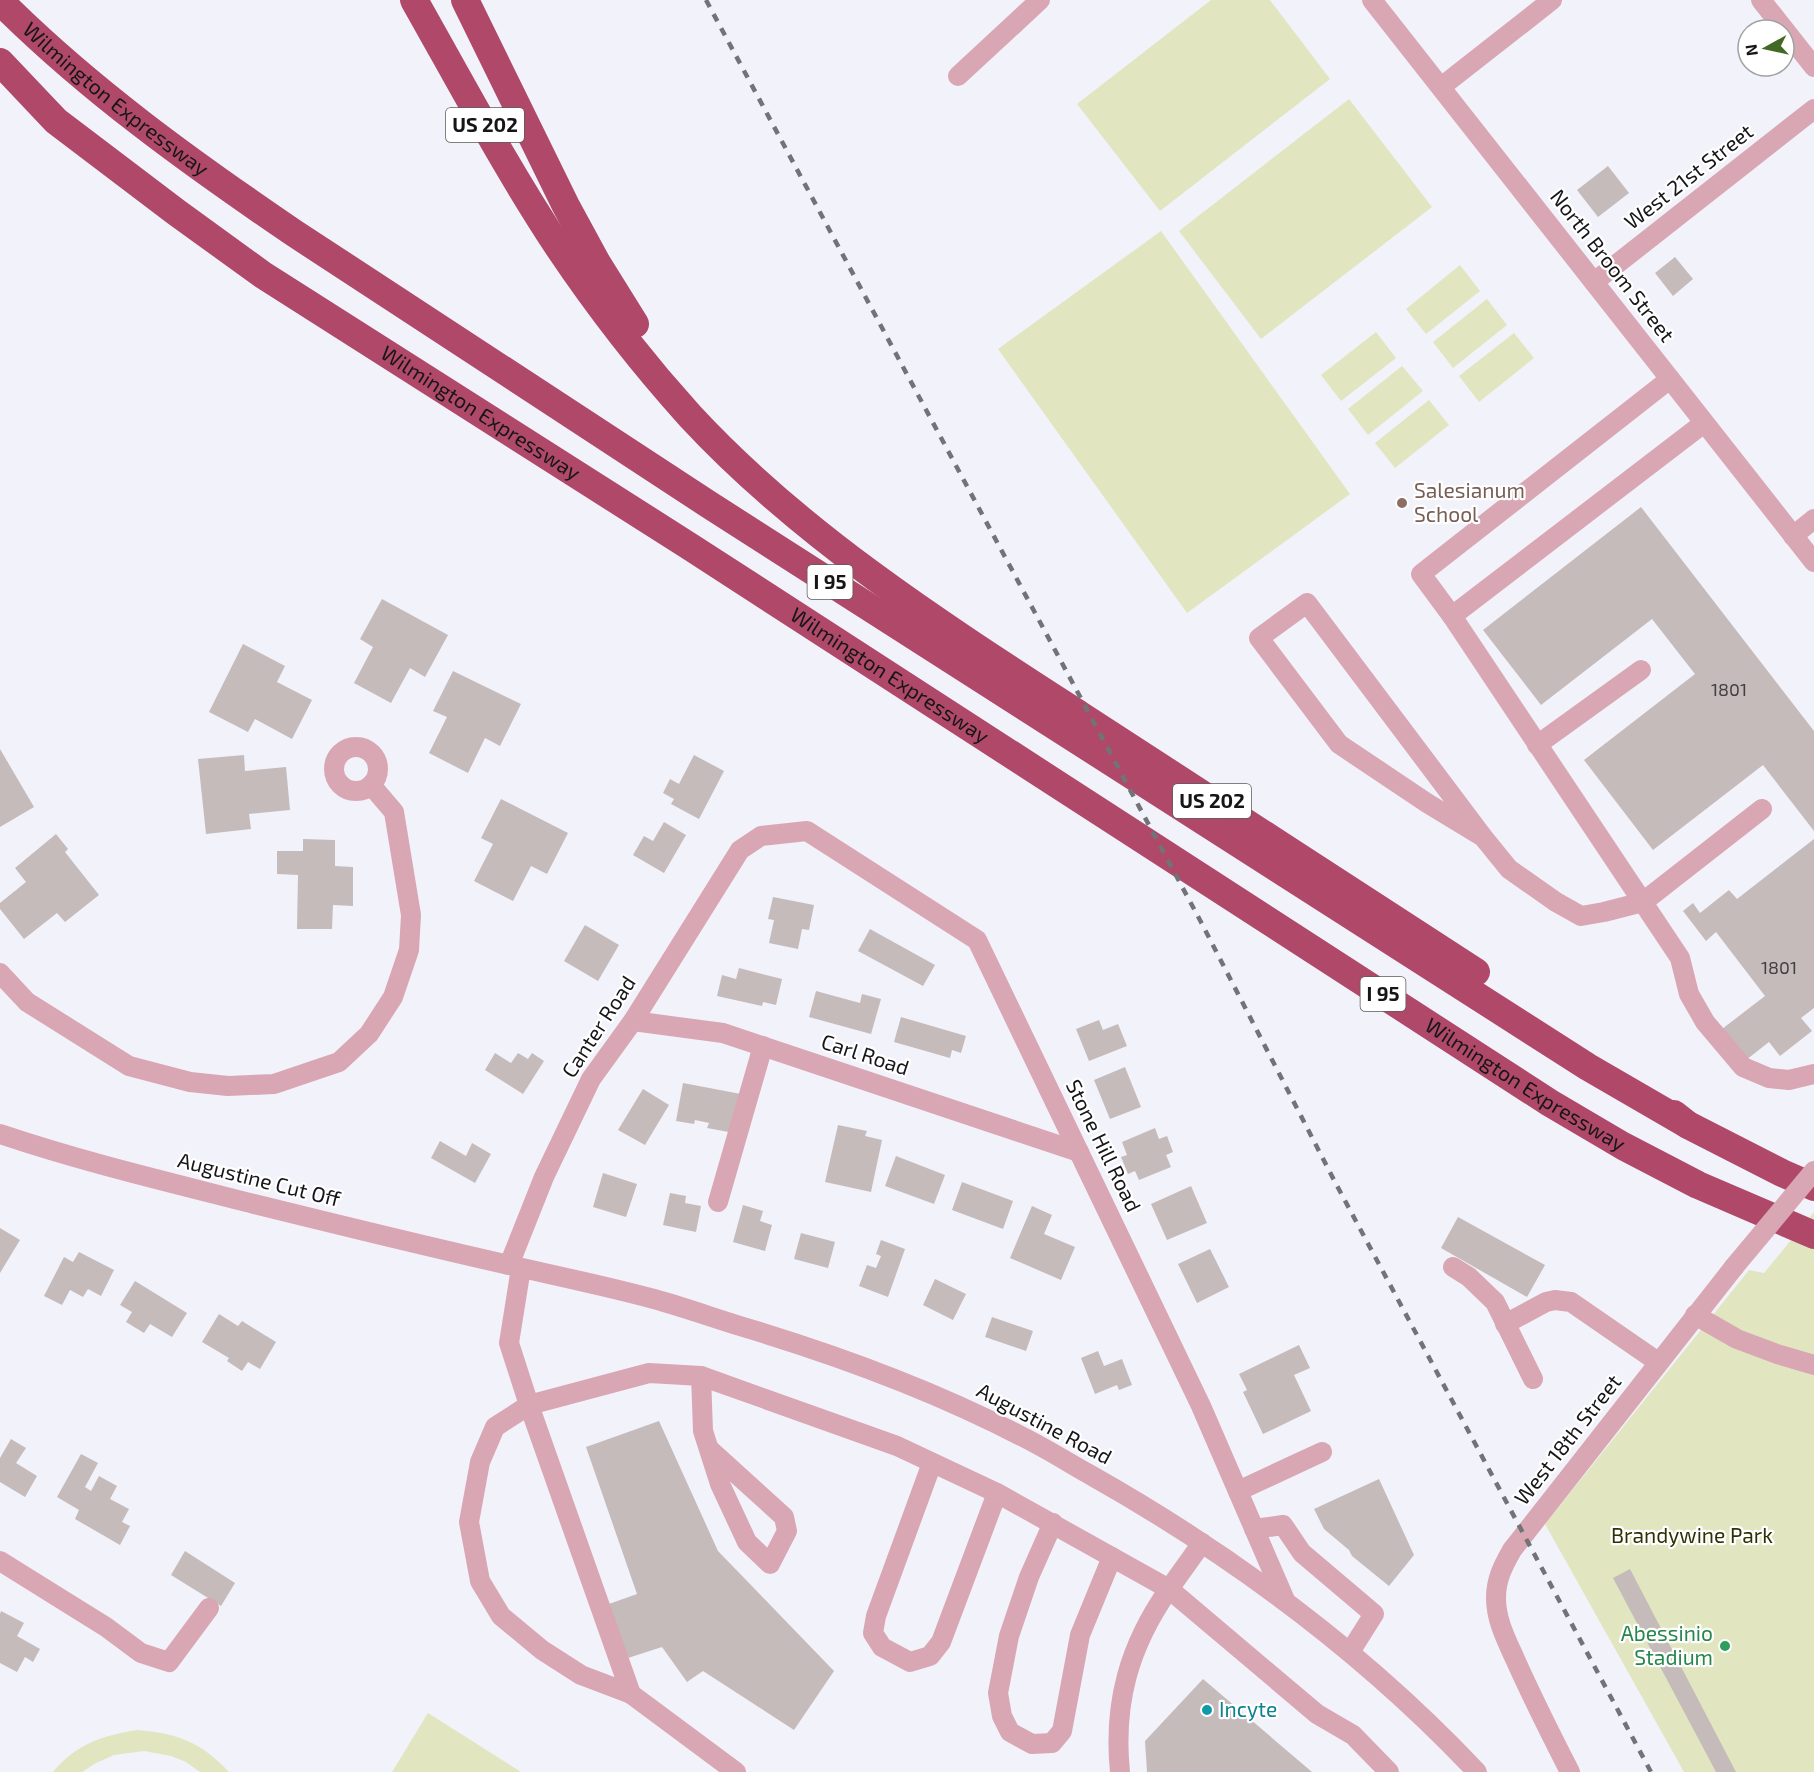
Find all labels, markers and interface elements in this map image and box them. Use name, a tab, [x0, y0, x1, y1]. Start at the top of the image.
street label: Wilmington Expressway	[19, 16, 214, 181]
north arrow	[1736, 18, 1796, 78]
text: N	[1740, 43, 1761, 57]
road number: US 202	[446, 108, 524, 142]
street label: West 21st Street	[1619, 118, 1757, 234]
street label: North Broom Street	[1546, 184, 1680, 346]
street label: Wilmington Expressway	[377, 339, 586, 485]
place label: Salesianum School	[1414, 477, 1525, 526]
marker: Salesianum School	[1395, 496, 1409, 510]
road number: I 95	[808, 565, 852, 599]
street label: Wilmington Expressway	[786, 601, 994, 748]
house number: 1801	[1711, 678, 1747, 700]
road number: US 202	[1173, 784, 1251, 818]
house number: 1801	[1761, 956, 1797, 978]
street label: Canter Road	[556, 971, 640, 1082]
road number: I 95	[1360, 977, 1406, 1011]
street label: Wilmington Expressway	[1421, 1012, 1630, 1156]
street label: Carl Road	[818, 1028, 912, 1079]
street label: Stone Hill Road	[1062, 1075, 1147, 1216]
street label: Augustine Cut Off	[176, 1146, 344, 1211]
street label: West 18th Street	[1508, 1369, 1625, 1509]
street label: Augustine Road	[973, 1377, 1116, 1469]
park label: Brandywine Park	[1611, 1522, 1773, 1547]
place label: Abessinio Stadium	[1621, 1620, 1713, 1669]
marker: Abessinio Stadium	[1718, 1639, 1732, 1653]
place label: Incyte	[1219, 1696, 1277, 1721]
marker: Incyte	[1200, 1703, 1214, 1717]

